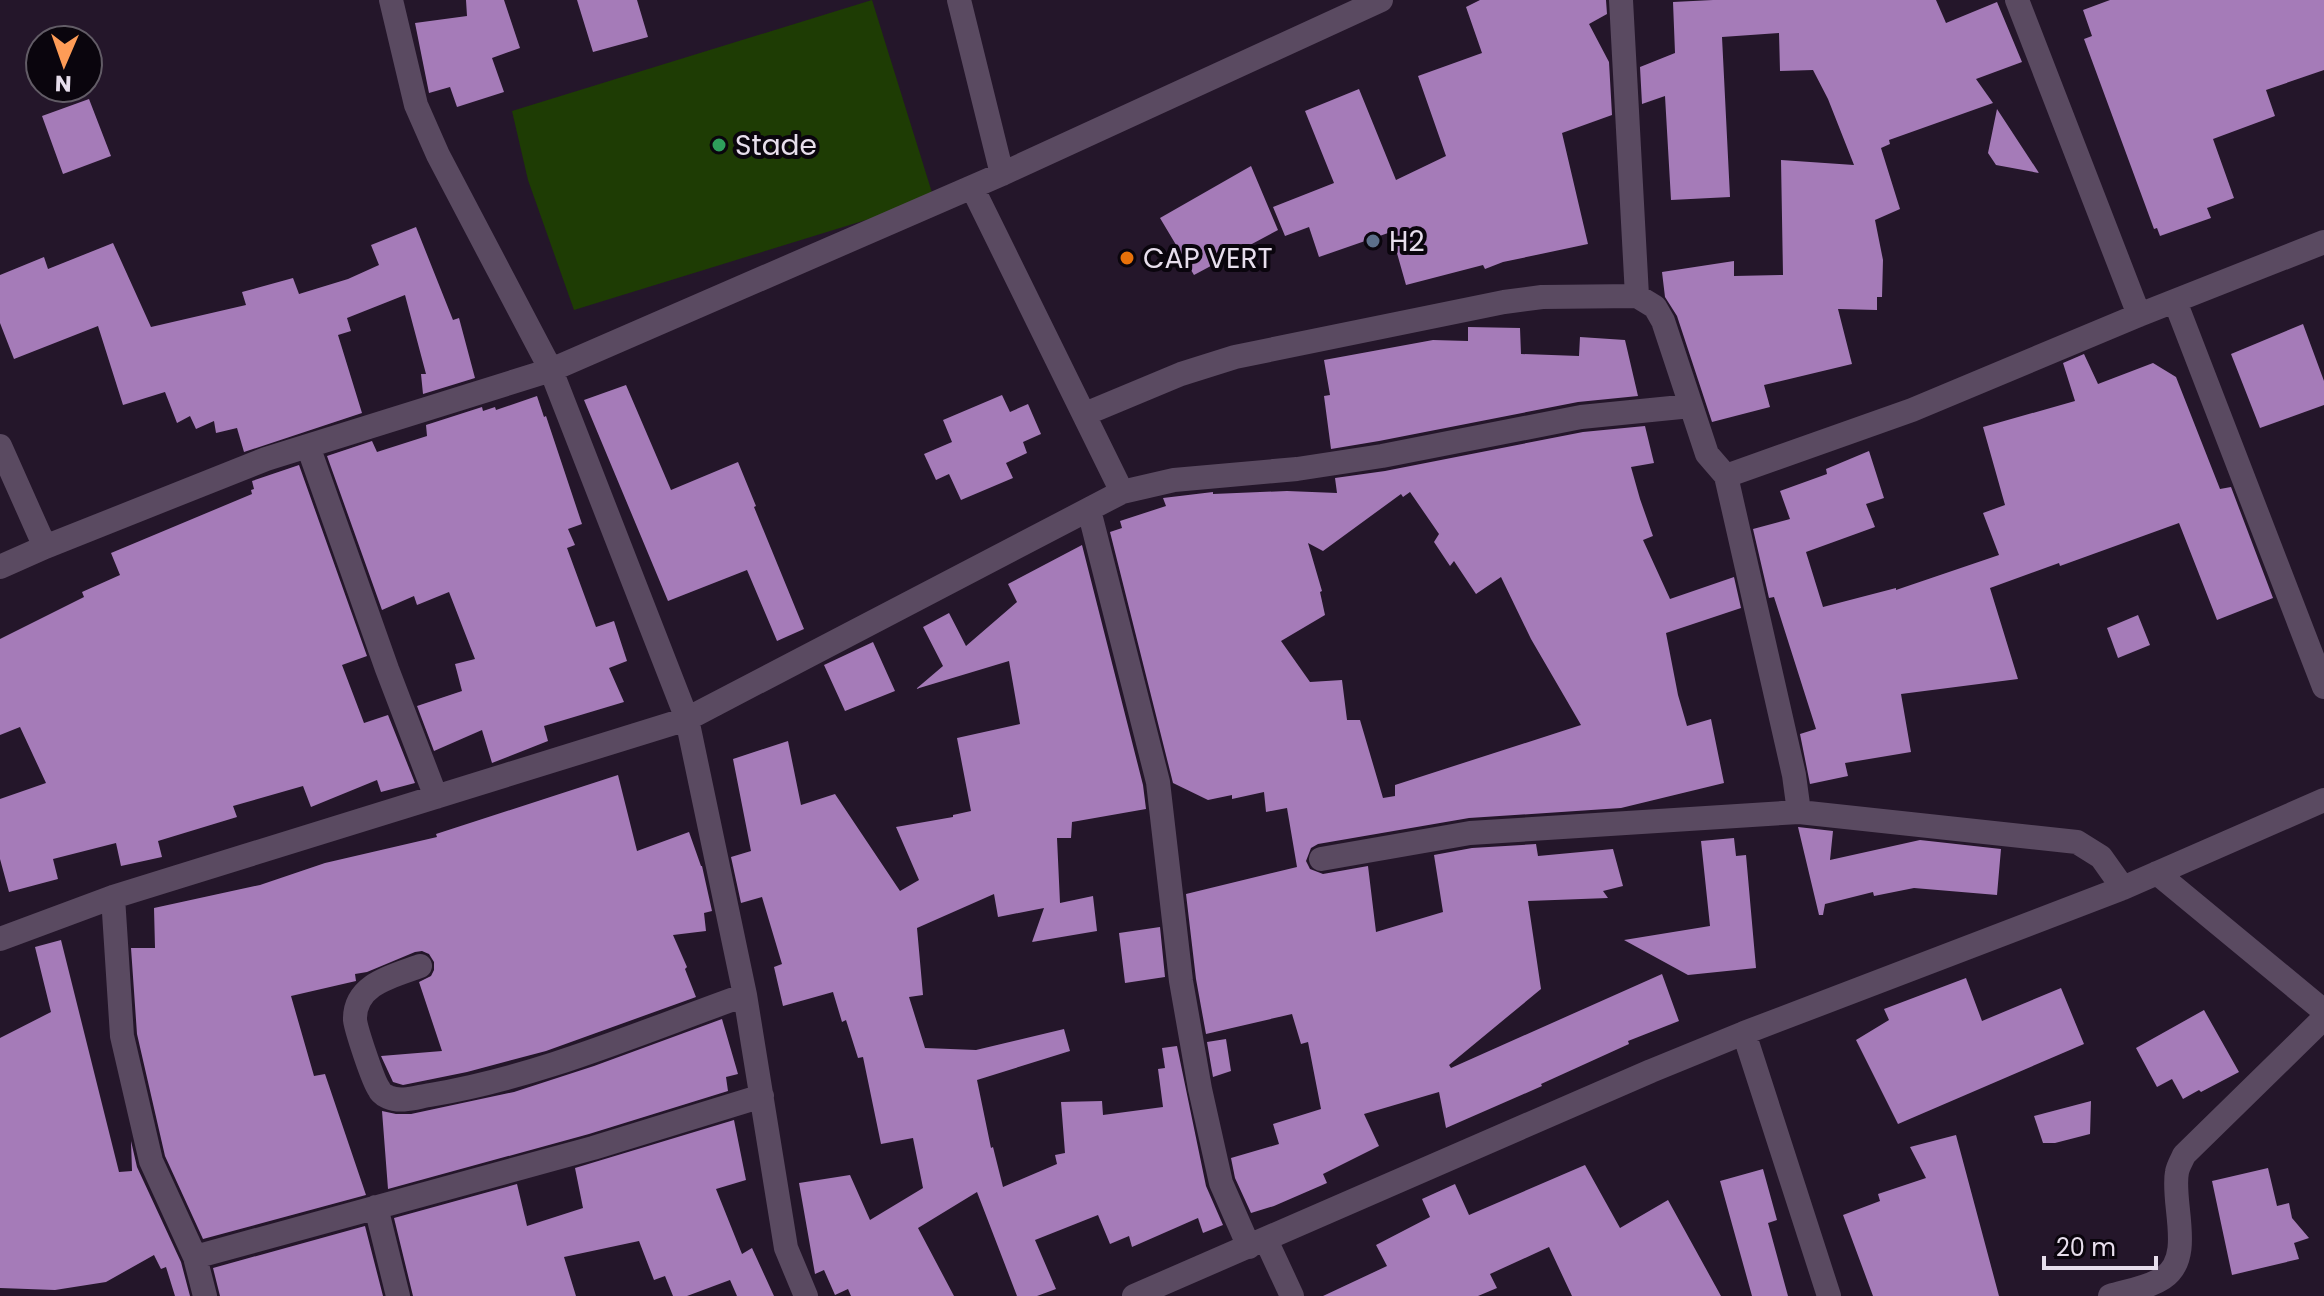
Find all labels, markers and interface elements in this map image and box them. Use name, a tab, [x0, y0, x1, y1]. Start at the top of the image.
north arrow	[24, 24, 104, 104]
text: N	[55, 68, 72, 99]
place label: Stade	[735, 126, 817, 165]
marker: Stade	[710, 136, 728, 154]
place label: H2	[1389, 222, 1424, 261]
marker: H2	[1364, 232, 1382, 250]
place label: CAP VERT	[1143, 239, 1273, 278]
marker: CAP VERT	[1118, 249, 1136, 267]
scale bar	[2044, 1220, 2156, 1270]
text: 20 m	[2056, 1231, 2116, 1264]

